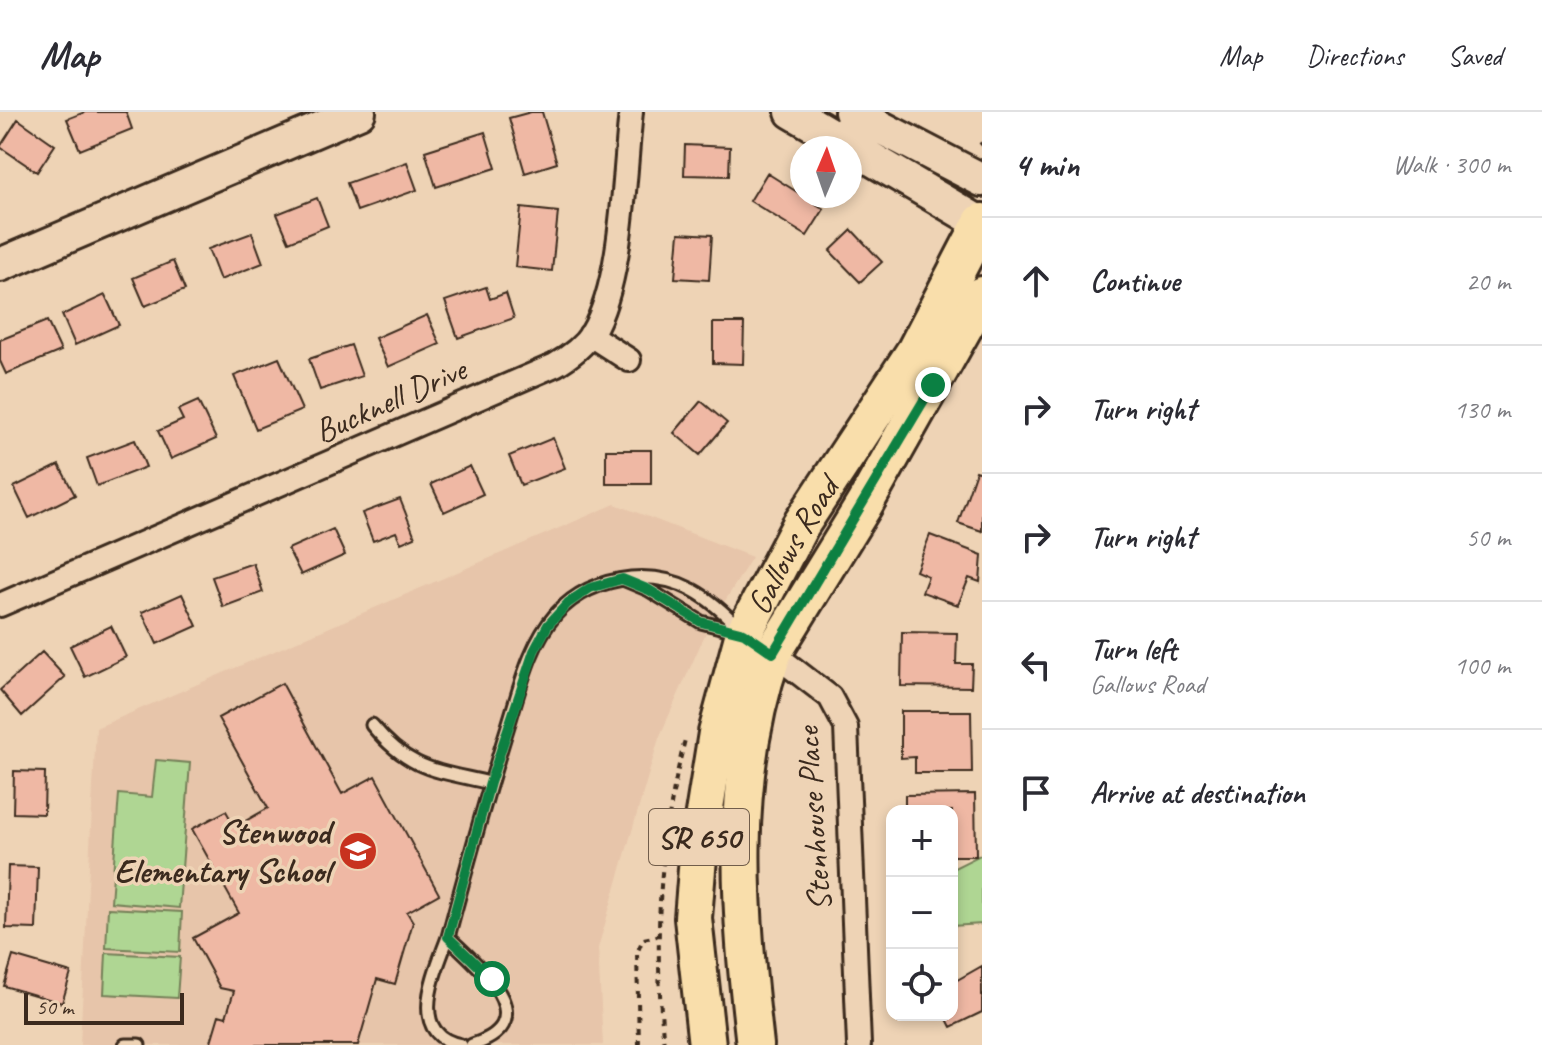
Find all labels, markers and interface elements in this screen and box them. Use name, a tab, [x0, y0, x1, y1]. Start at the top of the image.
text: Map	[40, 32, 99, 79]
text: Map	[1219, 38, 1262, 73]
text: Directions	[1306, 38, 1404, 73]
text: Saved	[1448, 38, 1502, 73]
north arrow	[790, 136, 862, 208]
text: 4 min	[1014, 143, 1079, 186]
text: Walk · 300 m	[1393, 148, 1510, 181]
icon: ahead	[1014, 259, 1058, 303]
text: Continue	[1090, 262, 1180, 300]
text: 20 m	[1466, 265, 1510, 298]
street label: Bucknell Drive	[308, 346, 475, 452]
route end	[915, 367, 951, 403]
icon: right	[1014, 387, 1058, 431]
text: Turn right	[1090, 390, 1195, 428]
text: 130 m	[1454, 393, 1510, 426]
street label: Gallows Road	[736, 464, 851, 621]
icon: right	[1014, 515, 1058, 559]
text: Turn right	[1090, 518, 1195, 556]
text: 50 m	[1466, 521, 1510, 554]
text: Turn left	[1090, 630, 1177, 668]
icon: left	[1014, 643, 1058, 687]
text: 100 m	[1454, 649, 1510, 682]
text: Gallows Road	[1090, 668, 1205, 701]
street label: Stenhouse Place	[785, 723, 841, 913]
icon: arrive	[1014, 771, 1058, 815]
text: Arrive at destination	[1090, 774, 1305, 812]
map controls	[886, 805, 958, 1021]
button: +	[886, 805, 958, 877]
road number: SR 650	[649, 809, 749, 865]
place label: Stenwood Elementary School	[114, 810, 336, 892]
school or university icon: Stenwood Elementary School	[337, 830, 379, 872]
button: −	[886, 877, 958, 949]
button: locate	[886, 949, 958, 1021]
route start	[474, 961, 510, 997]
scale bar	[24, 989, 184, 1025]
text: 50 m	[36, 993, 73, 1021]

